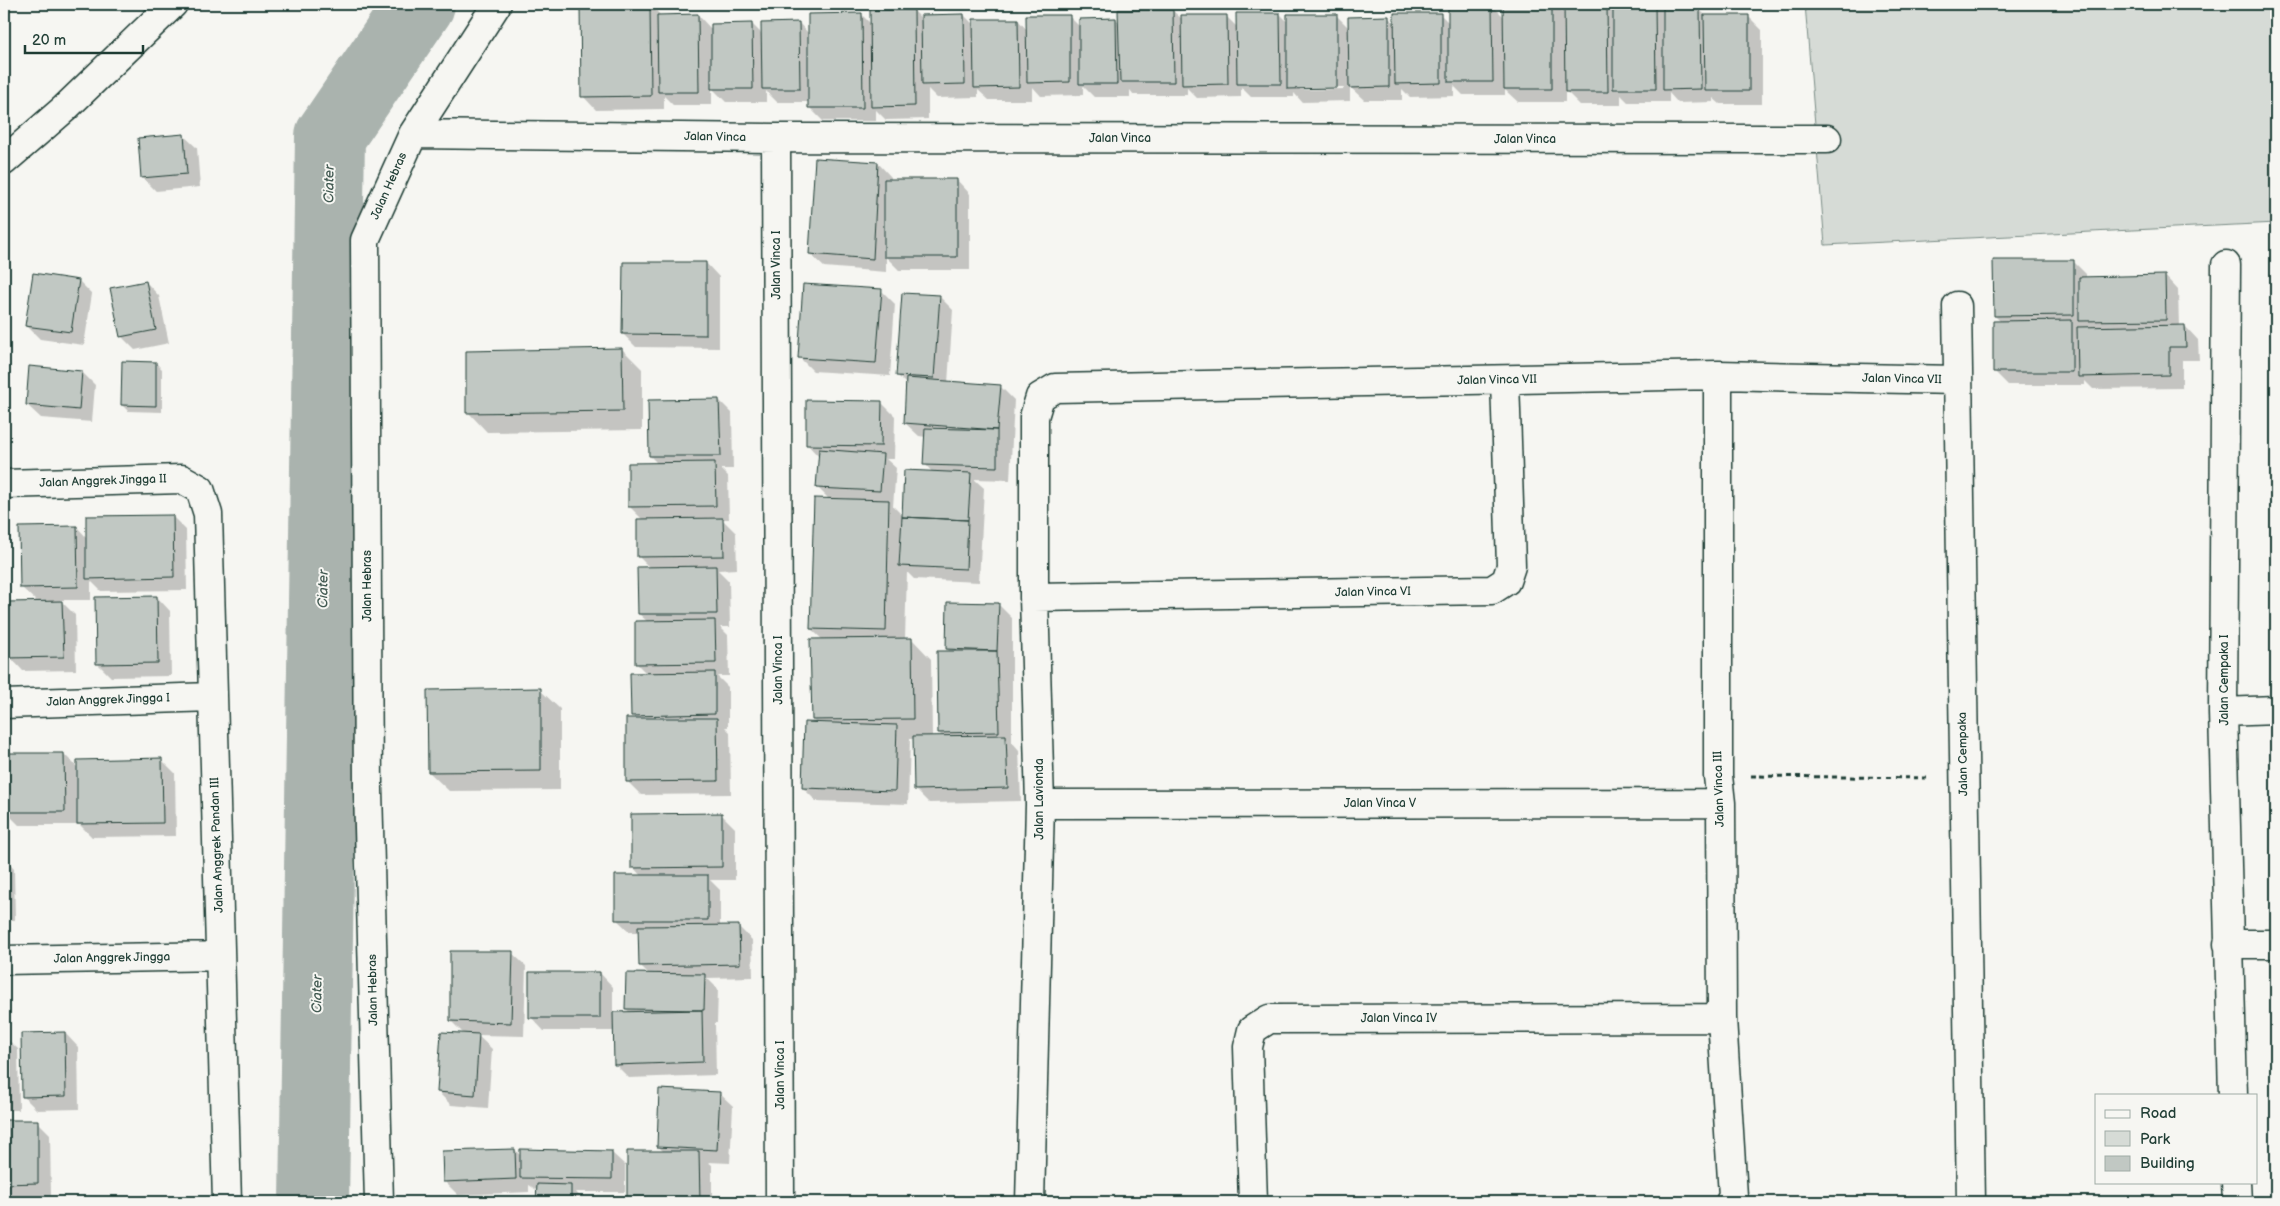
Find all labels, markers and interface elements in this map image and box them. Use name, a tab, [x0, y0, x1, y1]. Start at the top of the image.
scale bar	[25, 22, 142, 54]
text: 20 m	[32, 31, 66, 50]
street label: Jalan Vinca	[684, 129, 746, 145]
street label: Jalan Vinca	[1089, 131, 1151, 146]
street label: Jalan Vinca	[1494, 132, 1556, 147]
street label: Jalan Hebras	[368, 150, 410, 222]
water label: Ciater	[320, 164, 338, 203]
street label: Jalan Vinca I	[769, 230, 784, 299]
street label: Jalan Vinca VII	[1862, 371, 1942, 387]
street label: Jalan Vinca VII	[1457, 372, 1537, 388]
street label: Jalan Anggrek Jingga II	[39, 471, 167, 491]
street label: Jalan Hebras	[360, 550, 375, 622]
water label: Ciater	[314, 569, 332, 608]
street label: Jalan Vinca VI	[1335, 584, 1411, 600]
street label: Jalan Cempaka I	[2217, 634, 2232, 725]
street label: Jalan Vinca I	[771, 635, 786, 704]
street label: Jalan Anggrek Jingga I	[46, 690, 170, 710]
street label: Jalan Cempaka	[1955, 712, 1971, 796]
street label: Jalan Vinca III	[1710, 750, 1728, 827]
street label: Jalan Lavionda	[1032, 758, 1047, 840]
street label: Jalan Anggrek Pandan III	[207, 777, 227, 913]
street label: Jalan Vinca V	[1344, 796, 1417, 811]
street label: Jalan Anggrek Jingga	[54, 949, 171, 967]
street label: Jalan Hebras	[365, 954, 381, 1026]
water label: Ciater	[308, 974, 326, 1013]
street label: Jalan Vinca IV	[1361, 1011, 1438, 1026]
street label: Jalan Vinca I	[773, 1040, 788, 1109]
legend	[2095, 1094, 2258, 1184]
text: Road	[2140, 1104, 2176, 1123]
text: Park	[2140, 1130, 2171, 1149]
text: Building	[2140, 1154, 2195, 1173]

